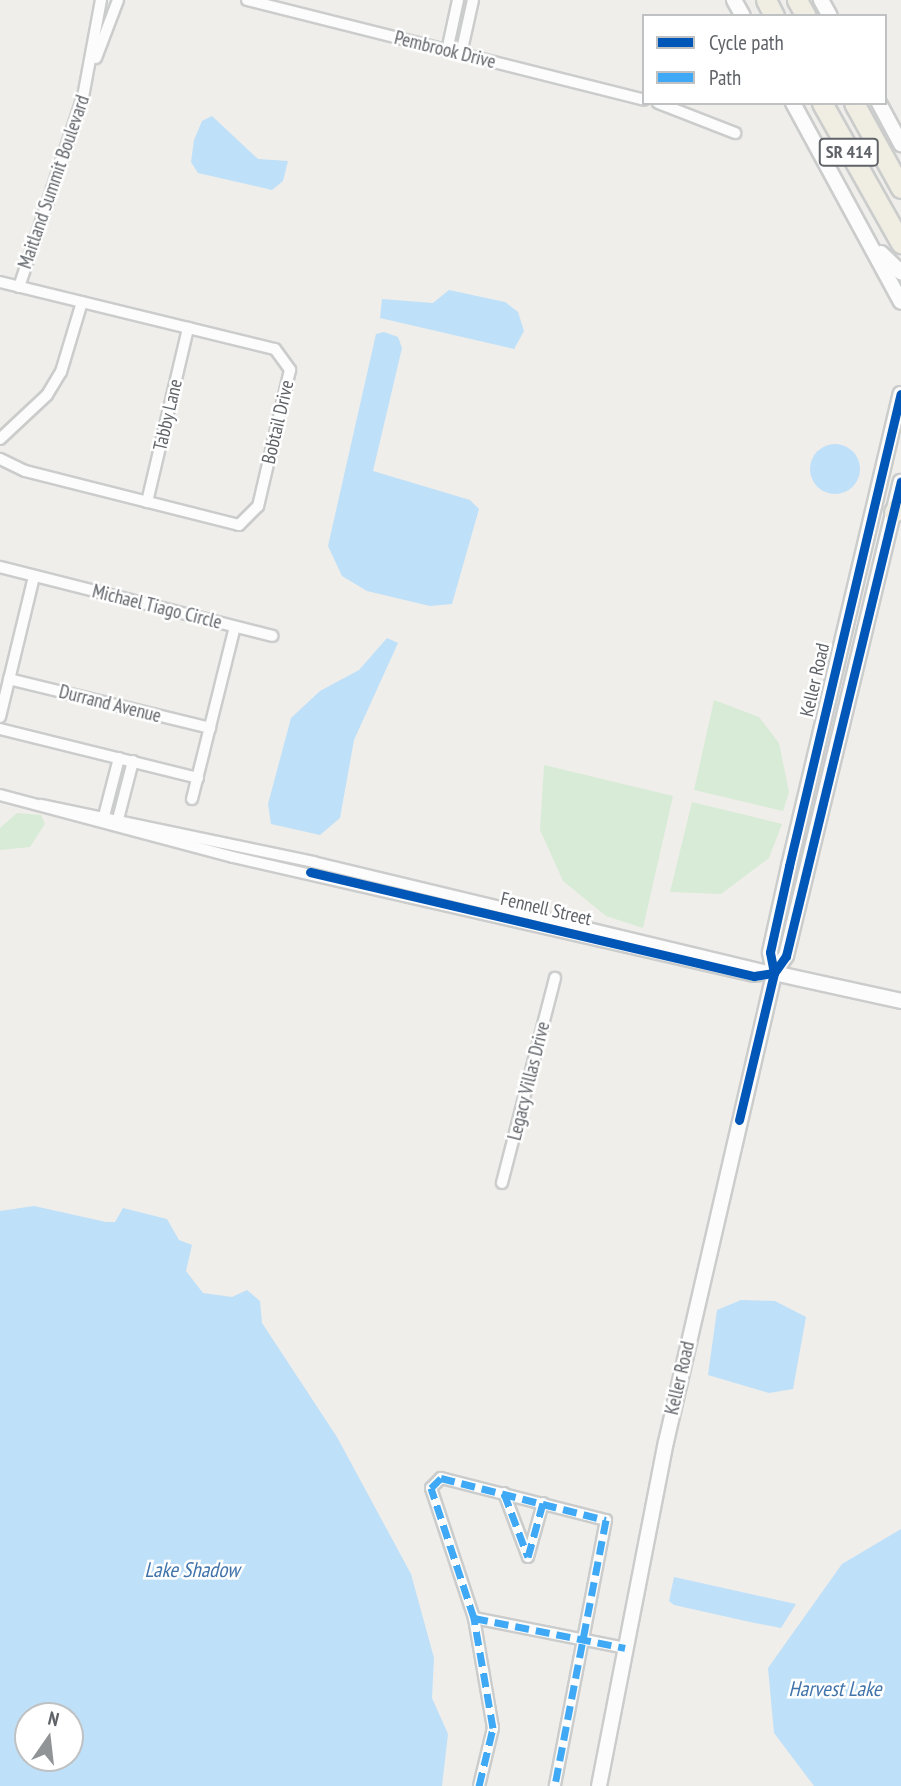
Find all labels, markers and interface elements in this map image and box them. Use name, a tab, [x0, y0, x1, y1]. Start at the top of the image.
legend	[642, 14, 887, 105]
street label: Pembrook Drive	[392, 26, 498, 74]
text: Cycle path	[709, 29, 784, 56]
text: Path	[709, 64, 741, 91]
street label: Maitland Summit Boulevard	[14, 92, 94, 272]
road number: SR 414	[818, 138, 880, 167]
street label: Tabby Lane	[149, 377, 187, 453]
street label: Bobtail Drive	[257, 378, 299, 466]
street label: Michael Tiago Circle	[90, 580, 224, 634]
street label: Keller Road	[795, 641, 835, 719]
street label: Durrand Avenue	[56, 680, 164, 728]
street label: Fennell Street	[498, 887, 594, 931]
street label: Legacy Villas Drive	[503, 1019, 555, 1143]
street label: Keller Road	[660, 1339, 700, 1417]
water label: Lake Shadow	[145, 1557, 239, 1583]
water label: Harvest Lake	[789, 1676, 881, 1702]
north arrow	[14, 1702, 84, 1772]
text: N	[46, 1706, 61, 1731]

